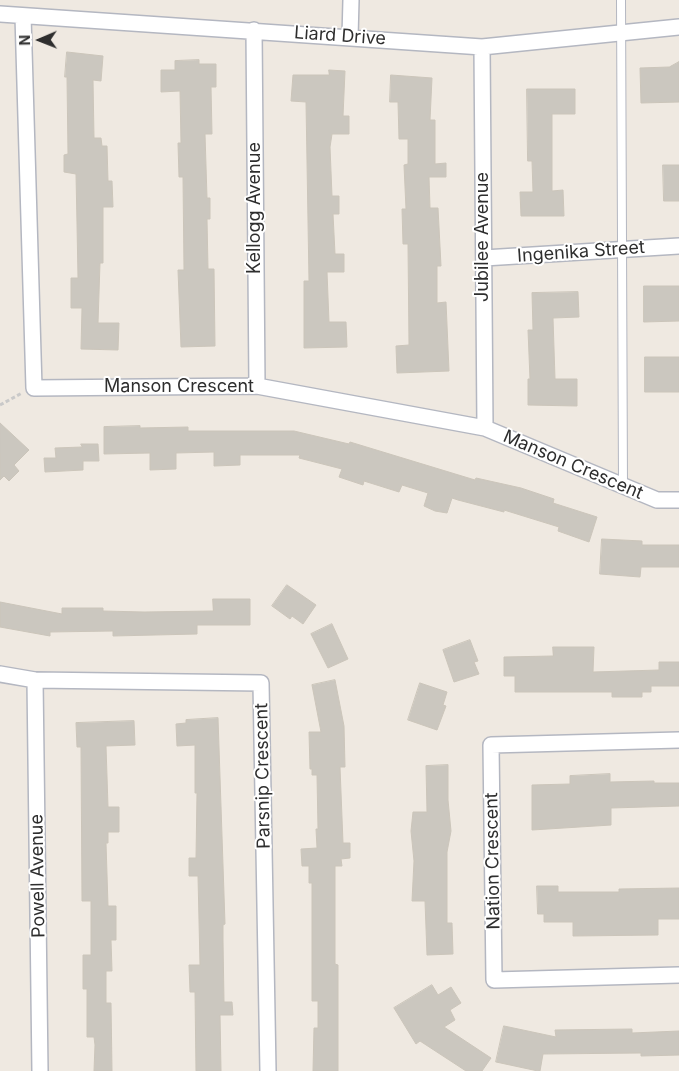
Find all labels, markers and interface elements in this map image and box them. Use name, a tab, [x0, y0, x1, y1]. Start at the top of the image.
north arrow	[15, 15, 65, 65]
street label: Liard Drive	[293, 22, 387, 50]
text: N	[16, 35, 33, 46]
street label: Kellogg Avenue	[244, 142, 266, 274]
street label: Jubilee Avenue	[472, 172, 494, 302]
street label: Ingenika Street	[516, 237, 646, 267]
street label: Manson Crescent	[104, 376, 254, 398]
street label: Manson Crescent	[500, 426, 646, 504]
street label: Parsnip Crescent	[251, 703, 275, 849]
street label: Nation Crescent	[481, 792, 505, 930]
street label: Powell Avenue	[26, 814, 50, 938]

